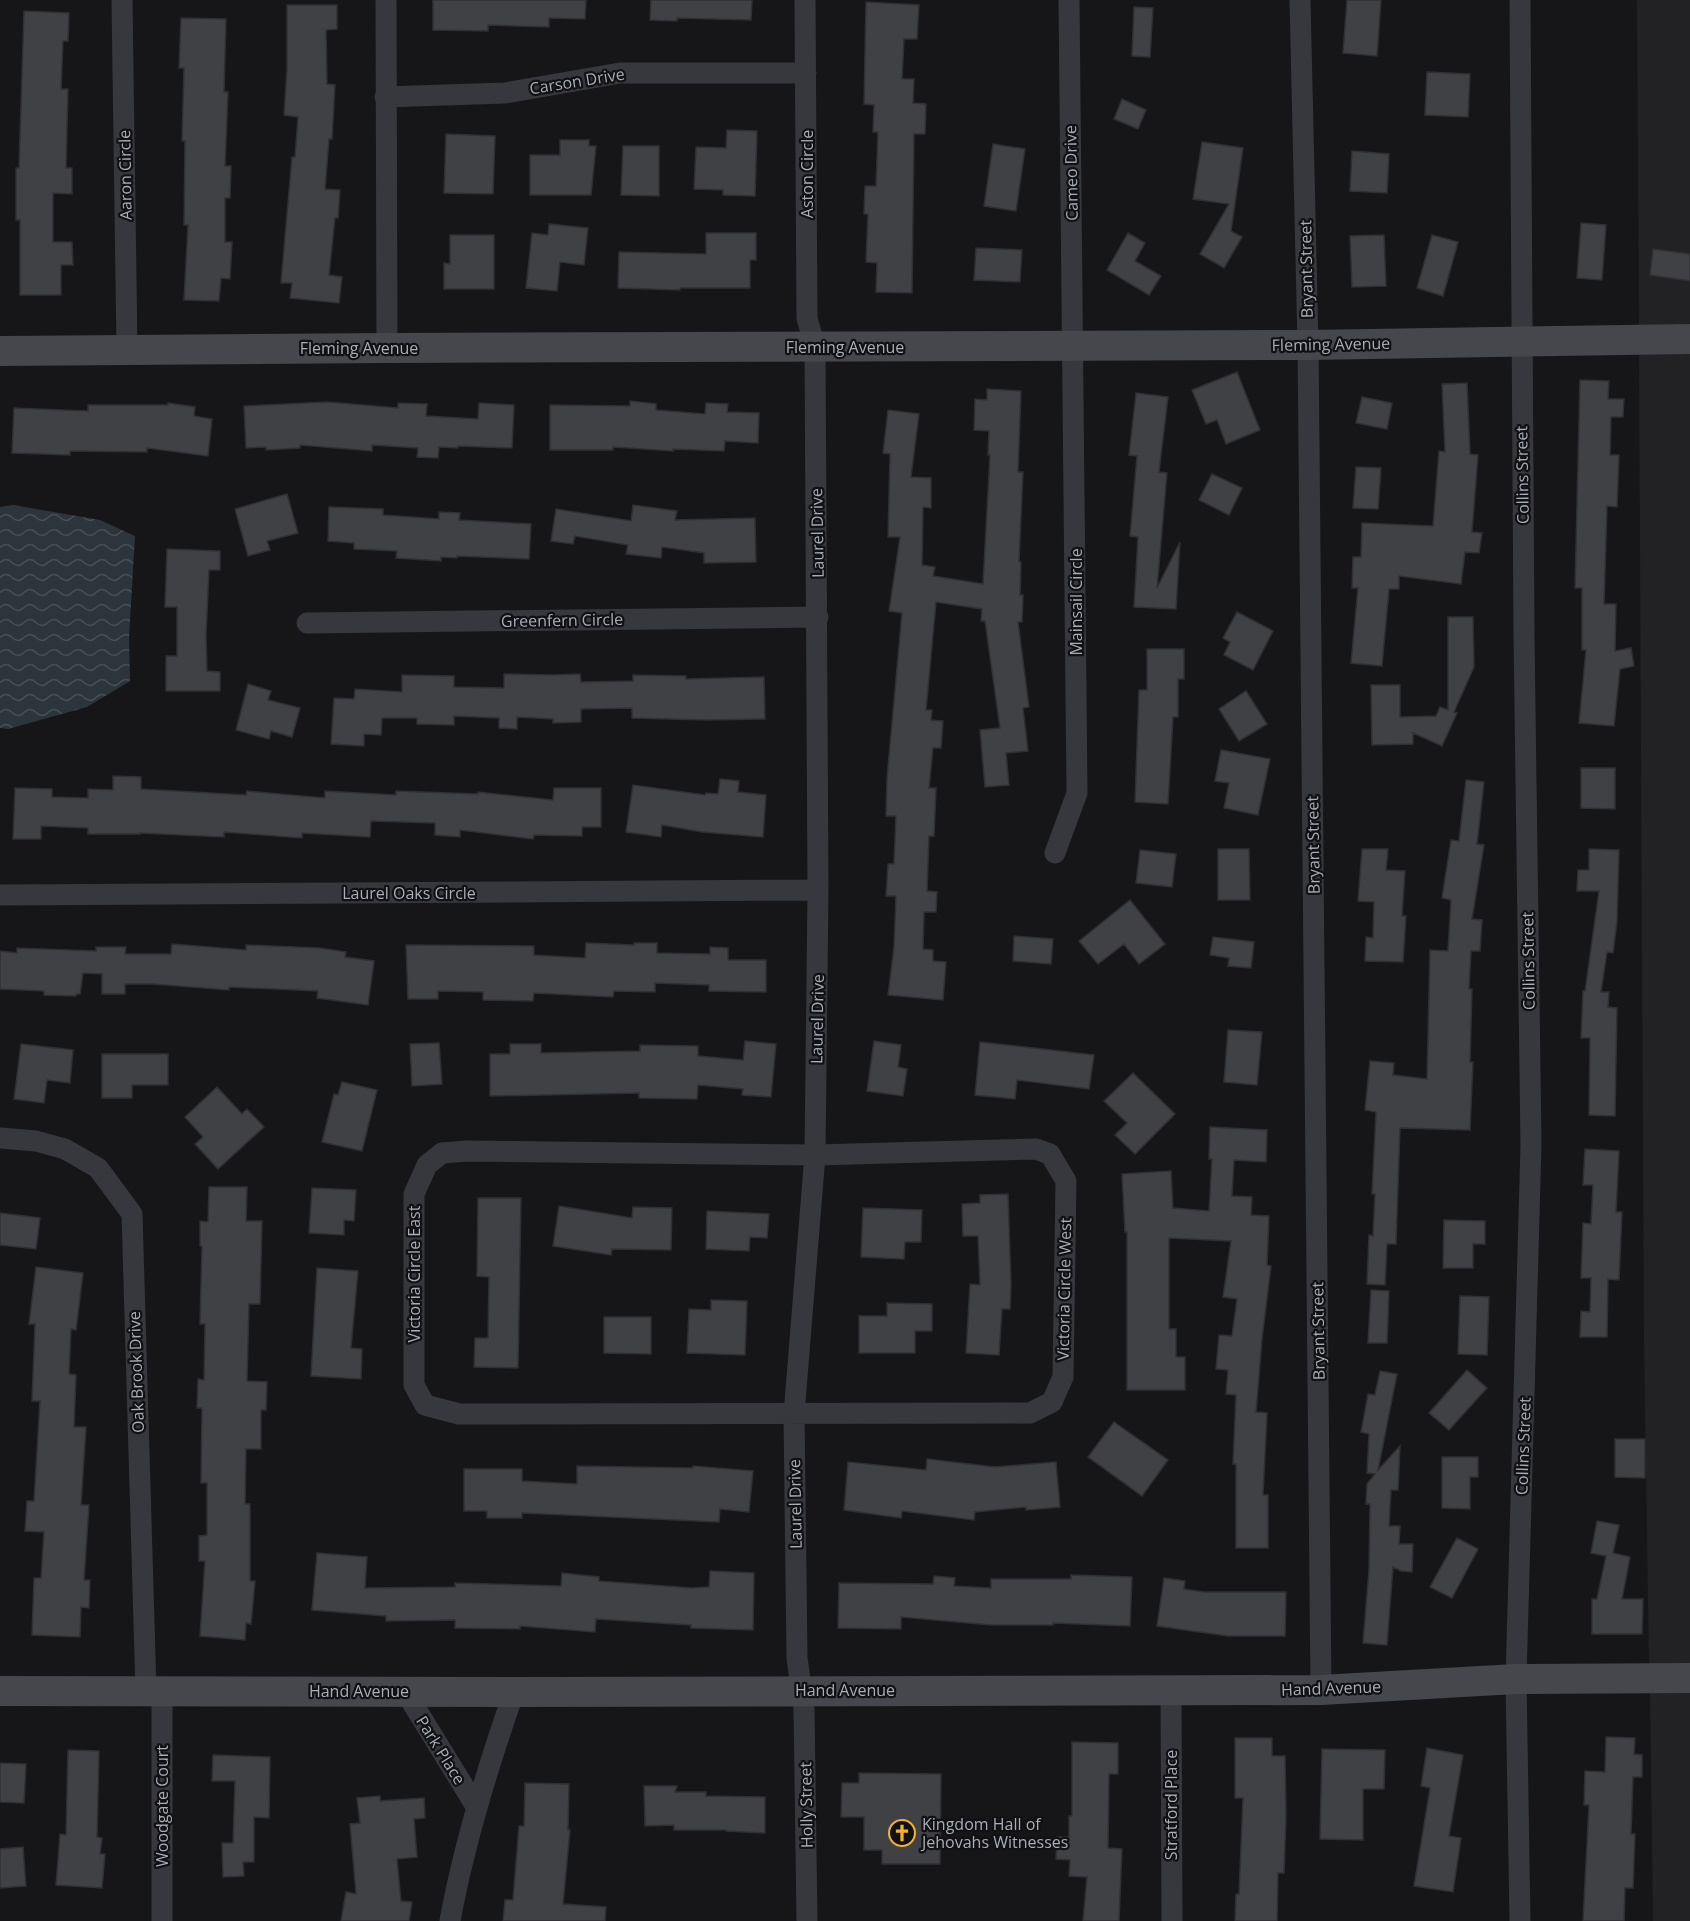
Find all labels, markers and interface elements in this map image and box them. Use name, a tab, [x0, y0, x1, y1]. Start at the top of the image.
street label: Carson Drive	[528, 63, 626, 99]
street label: Cameo Drive	[1059, 125, 1083, 221]
street label: Aaron Circle	[113, 130, 137, 220]
street label: Aston Circle	[796, 130, 818, 218]
street label: Bryant Street	[1294, 219, 1318, 318]
street label: Fleming Avenue	[1272, 332, 1390, 356]
street label: Fleming Avenue	[786, 336, 904, 358]
street label: Fleming Avenue	[300, 337, 418, 359]
street label: Collins Street	[1510, 425, 1534, 524]
street label: Laurel Drive	[805, 488, 829, 578]
street label: Mainsail Circle	[1065, 548, 1087, 656]
street label: Greenfern Circle	[501, 608, 623, 632]
street label: Bryant Street	[1301, 795, 1325, 894]
street label: Laurel Oaks Circle	[342, 882, 476, 904]
street label: Collins Street	[1516, 911, 1540, 1010]
street label: Laurel Drive	[805, 974, 829, 1064]
street label: Victoria Circle East	[403, 1205, 425, 1342]
street label: Victoria Circle West	[1052, 1217, 1076, 1361]
street label: Bryant Street	[1306, 1281, 1330, 1380]
street label: Oak Brook Drive	[123, 1311, 149, 1433]
street label: Collins Street	[1510, 1396, 1536, 1495]
street label: Laurel Drive	[783, 1459, 807, 1549]
street label: Hand Avenue	[1281, 1675, 1381, 1701]
street label: Hand Avenue	[795, 1679, 895, 1701]
street label: Hand Avenue	[309, 1680, 409, 1702]
street label: Park Place	[411, 1712, 471, 1788]
street label: Woodgate Court	[151, 1745, 173, 1867]
street label: Stratford Place	[1160, 1750, 1182, 1860]
street label: Holly Street	[794, 1761, 818, 1848]
place label: Kingdom Hall of Jehovahs Witnesses	[920, 1813, 1068, 1853]
church icon: Kingdom Hall of Jehovahs Witnesses	[887, 1818, 917, 1848]

